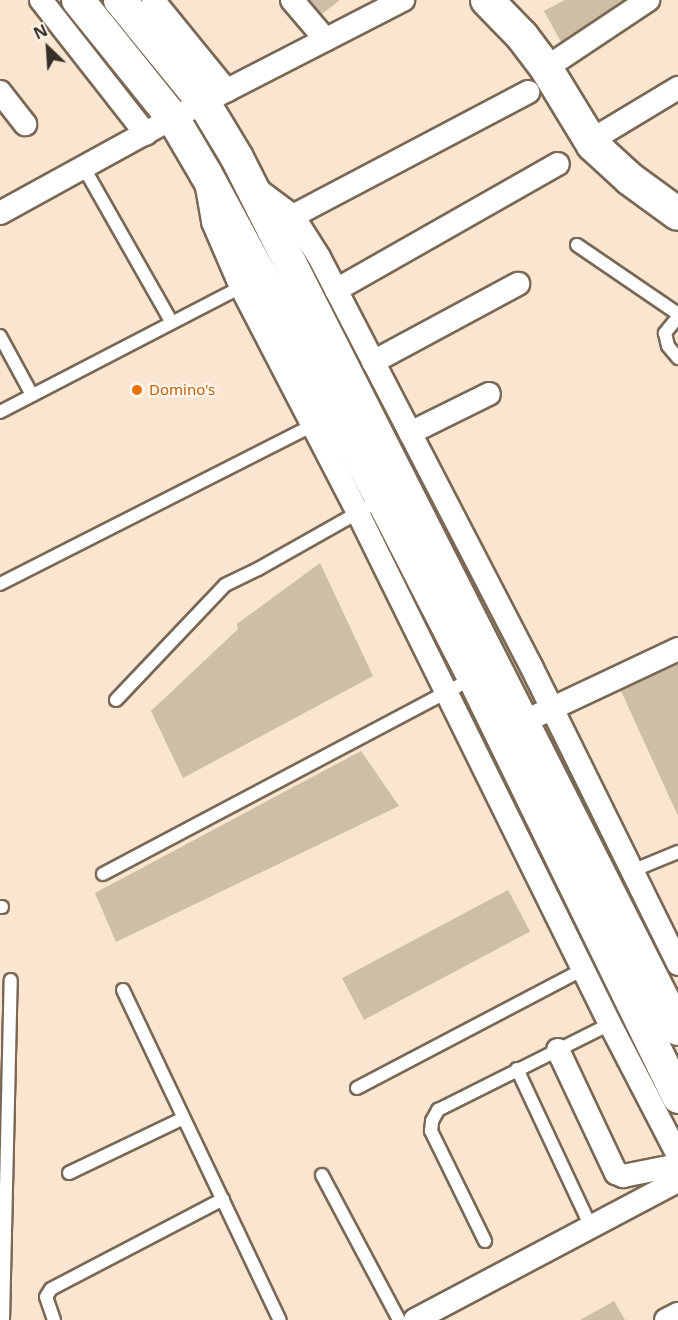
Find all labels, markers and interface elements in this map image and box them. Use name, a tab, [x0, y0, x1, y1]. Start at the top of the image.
north arrow	[18, 18, 78, 78]
text: N	[30, 19, 51, 44]
place label: Domino's	[149, 381, 215, 399]
marker: Domino's	[130, 383, 144, 397]

